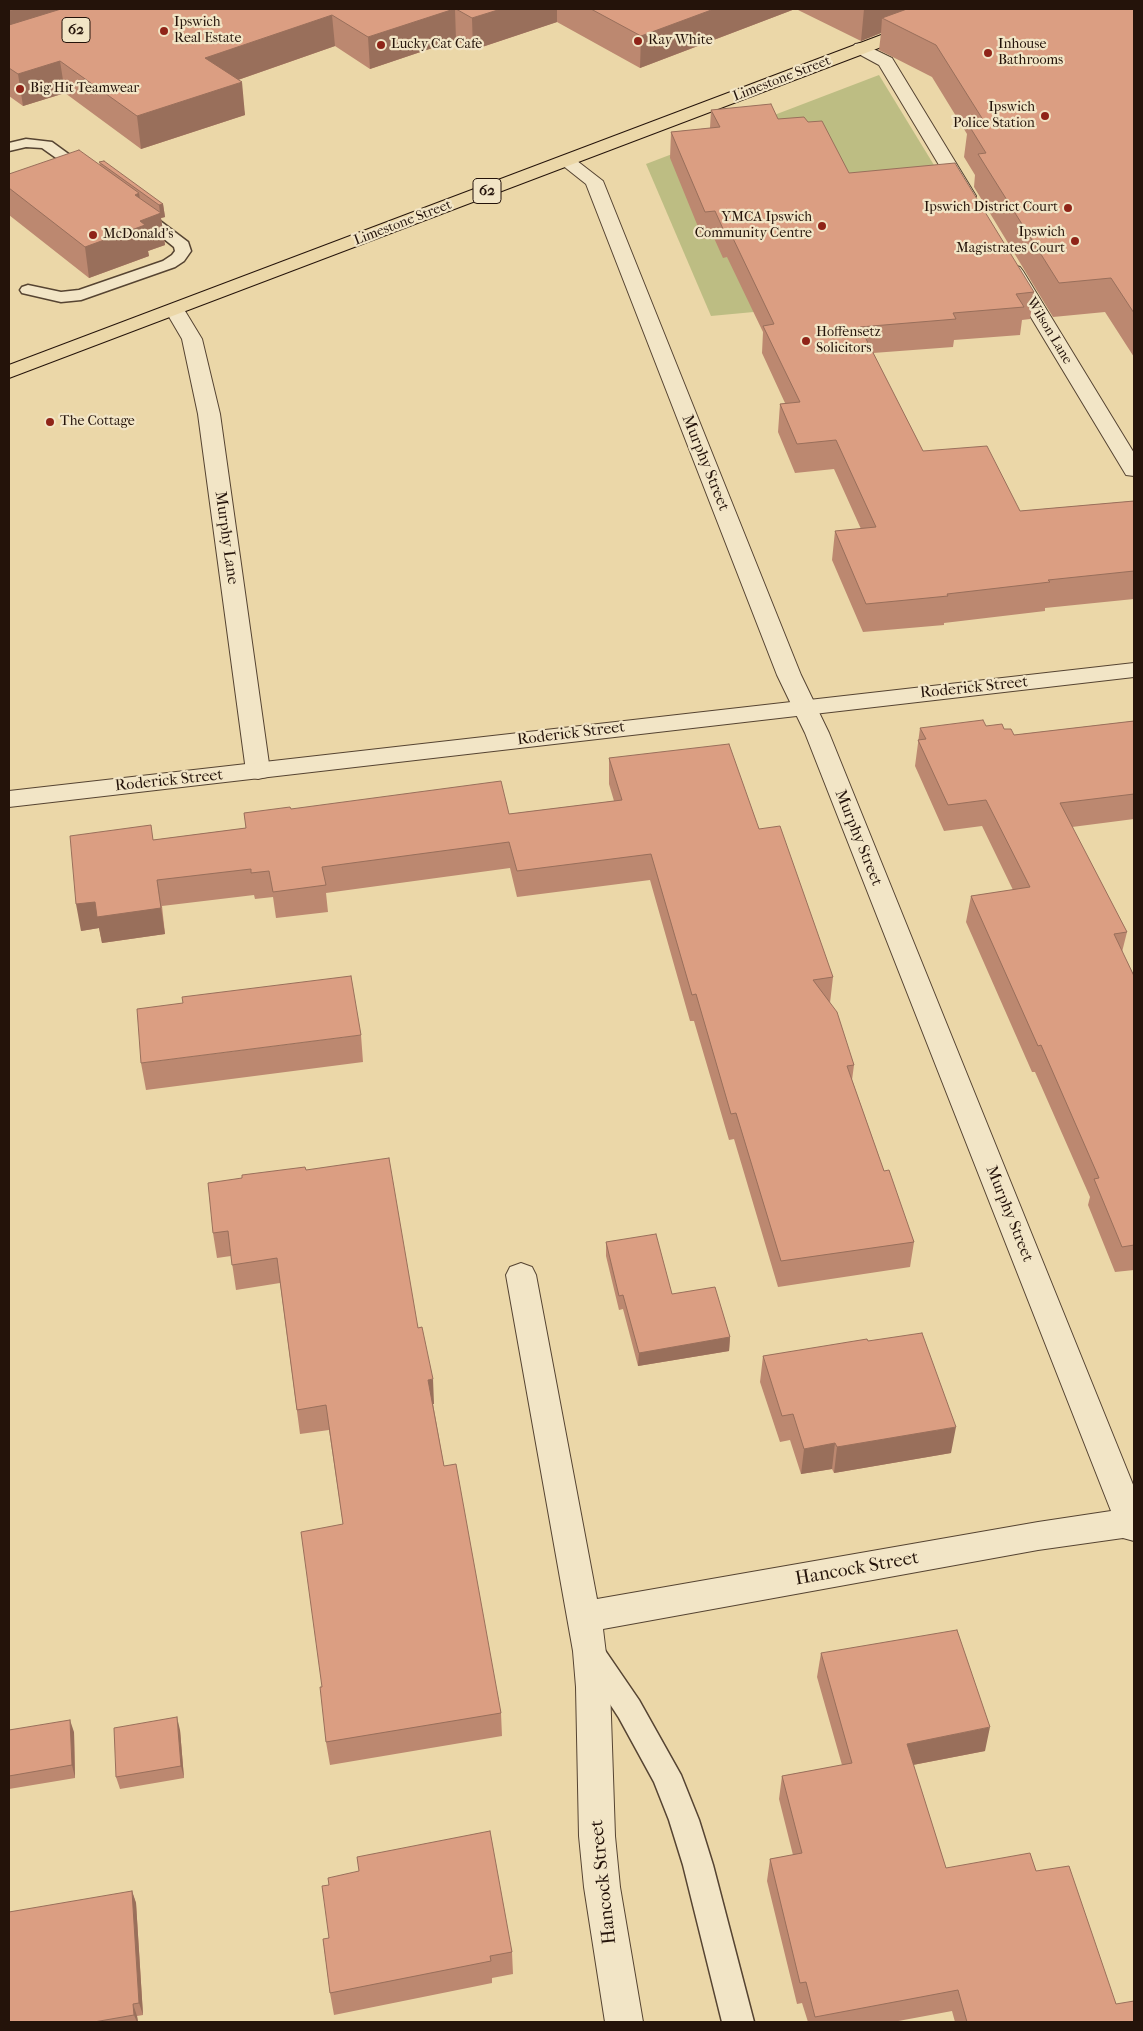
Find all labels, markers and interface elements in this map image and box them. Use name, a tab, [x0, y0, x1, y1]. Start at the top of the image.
place label: Ipswich Real Estate	[174, 15, 241, 48]
road number: 62	[62, 18, 90, 42]
marker: Ipswich Real Estate	[158, 25, 170, 37]
place label: Ray White	[648, 33, 713, 49]
marker: Ray White	[632, 35, 644, 47]
place label: Lucky Cat Cafe	[391, 37, 482, 53]
place label: Inhouse Bathrooms	[998, 37, 1063, 70]
marker: Lucky Cat Cafe	[375, 39, 387, 51]
marker: Inhouse Bathrooms	[982, 47, 994, 59]
street label: Limestone Street	[731, 53, 833, 105]
place label: Big Hit Teamwear	[30, 81, 139, 97]
marker: Big Hit Teamwear	[14, 83, 26, 95]
place label: Ipswich Police Station	[953, 100, 1035, 132]
marker: Ipswich Police Station	[1039, 110, 1051, 122]
road number: 62	[473, 178, 501, 204]
street label: Limestone Street	[352, 197, 454, 249]
place label: Ipswich District Court	[924, 200, 1058, 216]
marker: Ipswich District Court	[1062, 202, 1074, 214]
place label: YMCA Ipswich Community Centre	[695, 210, 812, 242]
marker: YMCA Ipswich Community Centre	[816, 220, 828, 232]
place label: Ipswich Magistrates Court	[956, 225, 1065, 258]
place label: McDonald's	[103, 227, 174, 243]
marker: McDonald's	[87, 229, 99, 241]
marker: Ipswich Magistrates Court	[1069, 235, 1081, 247]
street label: Wilson Lane	[1023, 295, 1075, 367]
place label: Hoffensetz Solicitors	[816, 325, 881, 358]
marker: Hoffensetz Solicitors	[800, 335, 812, 347]
street label: Murphy Street	[677, 412, 733, 514]
place label: The Cottage	[60, 414, 135, 430]
marker: The Cottage	[44, 416, 56, 428]
street label: Murphy Lane	[210, 490, 242, 586]
street label: Roderick Street	[919, 673, 1029, 703]
street label: Roderick Street	[516, 718, 626, 750]
street label: Roderick Street	[114, 766, 224, 796]
street label: Murphy Street	[830, 787, 886, 889]
street label: Murphy Street	[981, 1163, 1037, 1265]
street label: Hancock Street	[793, 1547, 921, 1591]
street label: Hancock Street	[586, 1819, 622, 1945]

